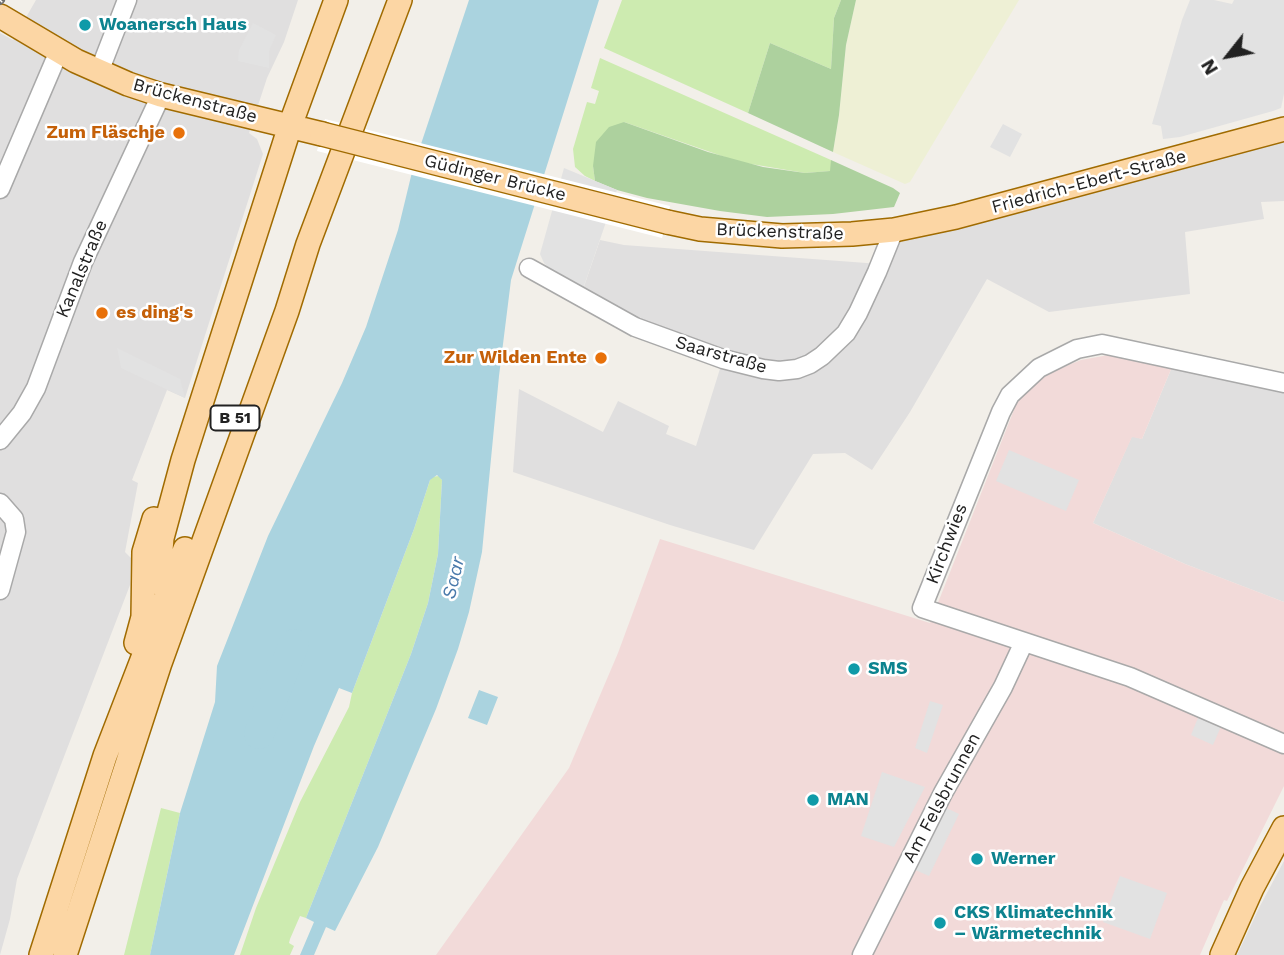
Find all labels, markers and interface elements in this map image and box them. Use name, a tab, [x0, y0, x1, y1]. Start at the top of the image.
place label: Woanersch Haus	[99, 14, 247, 36]
marker: Woanersch Haus	[77, 17, 93, 33]
north arrow	[1193, 21, 1263, 91]
text: N	[1196, 55, 1223, 79]
street label: Brückenstraße	[131, 74, 259, 128]
place label: Zum Fläschje	[46, 122, 165, 144]
marker: Zum Fläschje	[171, 125, 187, 141]
street label: Friedrich-Ebert-Straße	[989, 146, 1189, 218]
street label: Güdinger Brücke	[422, 150, 568, 206]
street label: Kanalstraße	[52, 217, 112, 321]
street label: Brückenstraße	[716, 219, 844, 245]
place label: es ding's	[116, 302, 193, 324]
marker: es ding's	[94, 305, 110, 321]
street label: Saarstraße	[673, 332, 769, 378]
place label: Zur Wilden Ente	[444, 347, 587, 369]
marker: Zur Wilden Ente	[593, 350, 609, 366]
road number: B 51	[210, 406, 260, 430]
street label: Kirchwies	[922, 501, 972, 587]
water label: Saar	[438, 555, 470, 601]
place label: SMS	[868, 658, 908, 680]
marker: SMS	[846, 661, 862, 677]
street label: Am Felsbrunnen	[899, 729, 985, 867]
place label: MAN	[827, 789, 869, 811]
marker: MAN	[805, 792, 821, 808]
place label: Werner	[991, 848, 1055, 870]
marker: Werner	[969, 851, 985, 867]
place label: CKS Klimatechnik – Wärmetechnik	[954, 902, 1113, 944]
marker: CKS Klimatechnik – Wärmetechnik	[932, 915, 948, 931]

